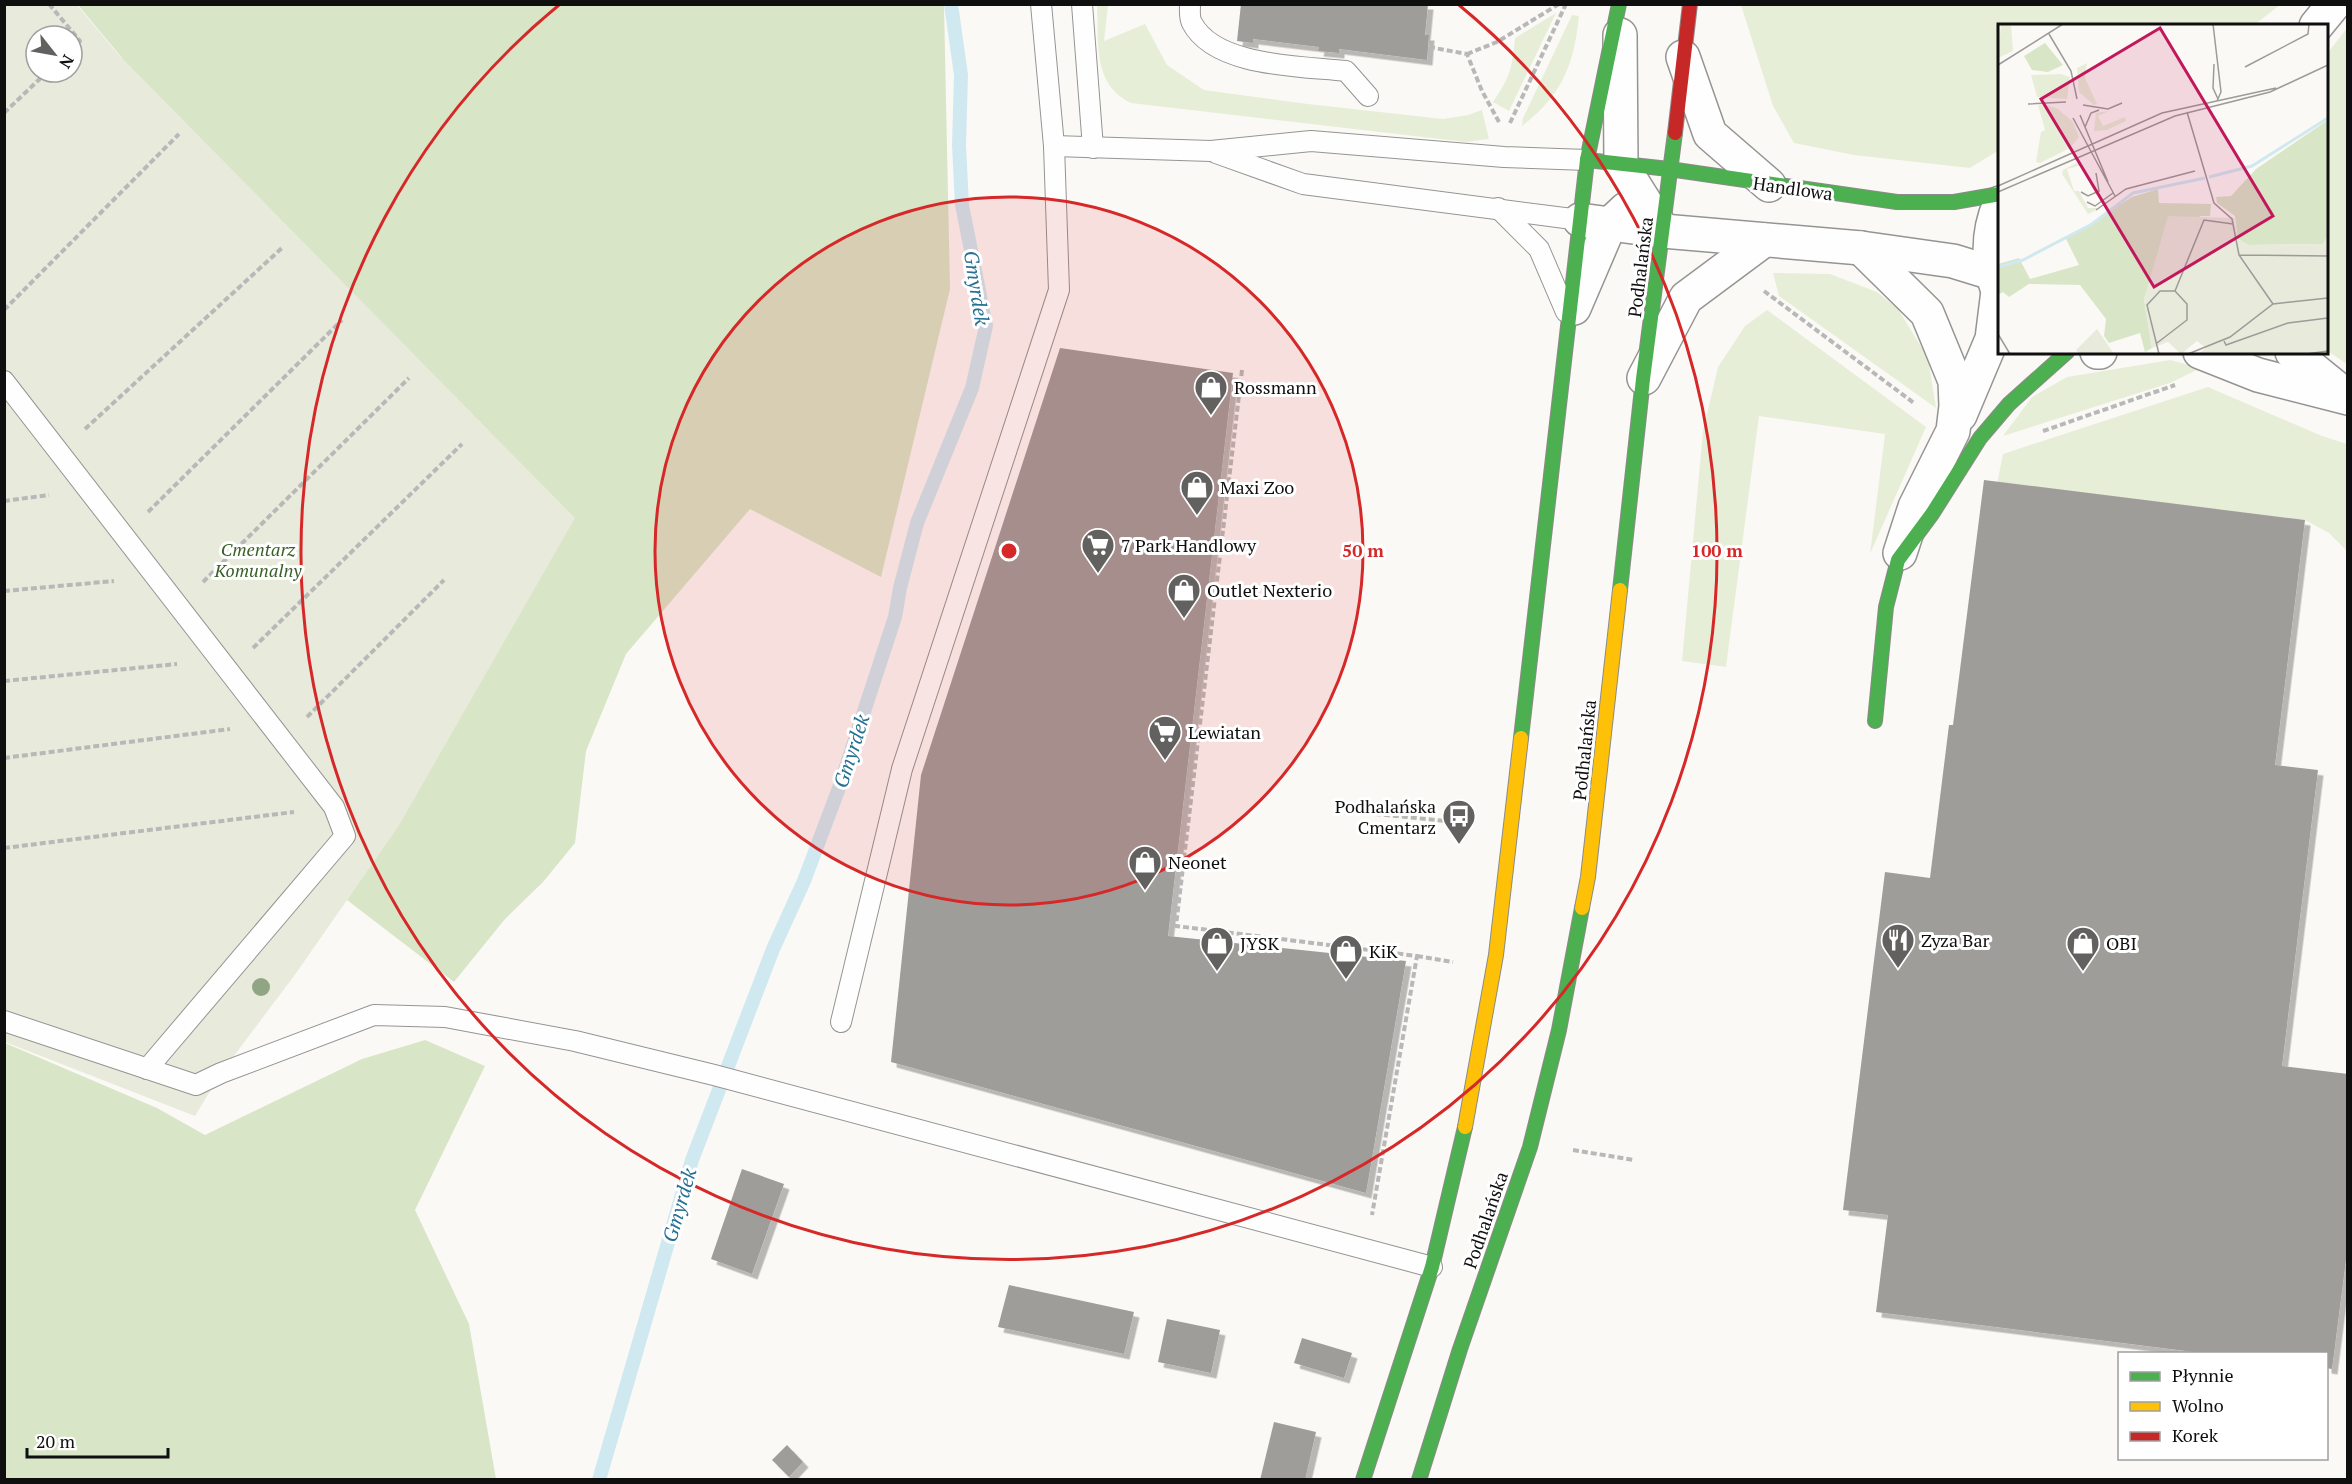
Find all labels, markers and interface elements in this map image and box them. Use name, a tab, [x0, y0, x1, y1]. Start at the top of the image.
north arrow	[24, 24, 84, 84]
inset map	[1998, 24, 2328, 354]
text: N	[54, 51, 79, 73]
street label: Handlowa	[1752, 171, 1834, 205]
street label: Podhalańska	[1622, 215, 1658, 319]
water label: Gmyrdek	[958, 248, 996, 328]
shop icon: Rossmann	[1193, 369, 1229, 416]
place label: Rossmann	[1234, 375, 1317, 399]
shop icon: Maxi Zoo	[1179, 469, 1215, 516]
place label: Maxi Zoo	[1220, 475, 1294, 499]
supermarket icon: 7 Park Handlowy	[1080, 527, 1116, 574]
place label: 7 Park Handlowy	[1121, 533, 1257, 557]
park label: Cmentarz Komunalny	[213, 537, 302, 582]
text: 50 m	[1342, 538, 1384, 562]
text: 100 m	[1691, 538, 1743, 562]
centre of rings	[999, 541, 1019, 561]
shop icon: Outlet Nexterio	[1166, 572, 1202, 619]
place label: Outlet Nexterio	[1207, 578, 1332, 602]
street label: Podhalańska	[1567, 698, 1601, 802]
water label: Gmyrdek	[826, 710, 876, 791]
supermarket icon: Lewiatan	[1147, 714, 1183, 761]
place label: Lewiatan	[1188, 720, 1261, 744]
place label: Podhalańska Cmentarz	[1335, 794, 1436, 839]
bus stop icon: Podhalańska Cmentarz	[1441, 798, 1477, 845]
shop icon: Neonet	[1127, 844, 1163, 891]
place label: Neonet	[1168, 850, 1227, 874]
restaurant icon: Zyza Bar	[1880, 922, 1916, 969]
shop icon: JYSK	[1199, 925, 1235, 972]
shop icon: OBI	[2065, 925, 2101, 972]
place label: Zyza Bar	[1921, 928, 1990, 952]
place label: JYSK	[1240, 931, 1279, 955]
place label: OBI	[2106, 931, 2137, 955]
shop icon: KiK	[1328, 933, 1364, 980]
place label: KiK	[1369, 939, 1398, 963]
water label: Gmyrdek	[656, 1164, 703, 1245]
street label: Podhalańska	[1457, 1168, 1513, 1272]
legend	[2118, 1352, 2328, 1460]
text: Płynnie	[2172, 1363, 2234, 1387]
text: Wolno	[2172, 1393, 2224, 1417]
scale bar	[27, 1421, 168, 1459]
text: Korek	[2172, 1423, 2219, 1447]
text: 20 m	[36, 1429, 76, 1453]

